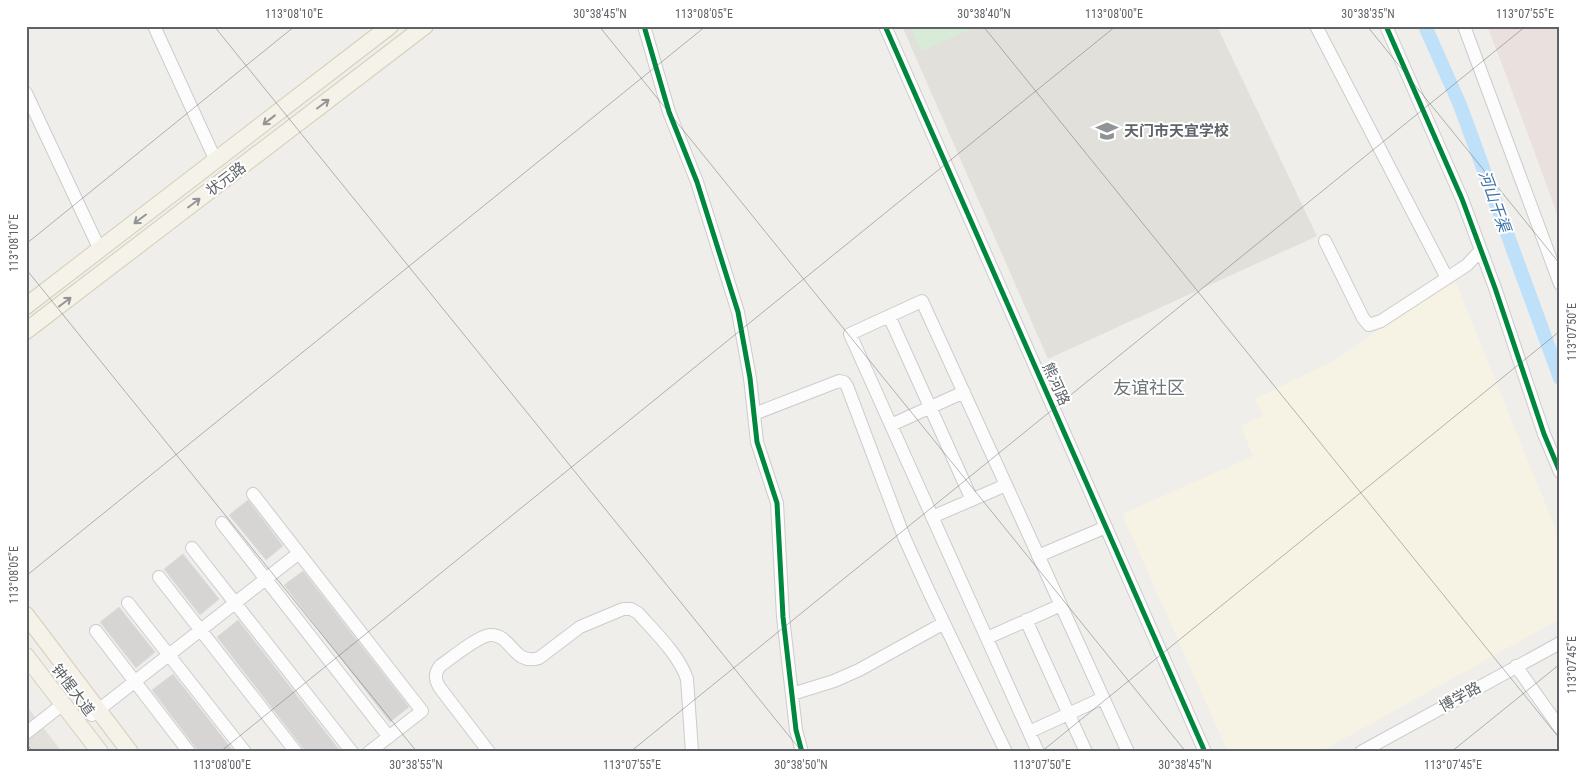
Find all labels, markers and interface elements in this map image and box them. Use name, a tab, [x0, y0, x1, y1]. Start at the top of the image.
text: 113°08'10"E	[265, 7, 323, 21]
text: 30°38'45"N	[573, 7, 627, 21]
text: 113°08'05"E	[675, 7, 733, 21]
text: 30°38'40"N	[957, 7, 1011, 21]
text: 113°08'00"E	[1085, 7, 1143, 21]
text: 30°38'35"N	[1341, 7, 1395, 21]
text: 113°07'55"E	[1496, 7, 1554, 21]
one-way arrow	[316, 99, 330, 109]
one-way arrow	[263, 115, 276, 126]
school or university icon: 天门市天宜学校	[1094, 118, 1120, 144]
place label: 天门市天宜学校	[1124, 122, 1229, 140]
street label: 状元路	[203, 158, 249, 200]
water label: 河山干渠	[1475, 168, 1515, 236]
one-way arrow	[187, 198, 201, 208]
text: 113°08'10"E	[7, 214, 21, 272]
one-way arrow	[134, 214, 147, 225]
one-way arrow	[58, 296, 71, 307]
text: 113°07'50"E	[1565, 303, 1579, 361]
street label: 熊河路	[1039, 360, 1073, 408]
district label: 友谊社区	[1113, 377, 1185, 398]
text: 113°08'05"E	[7, 546, 21, 604]
text: 113°07'45"E	[1565, 636, 1579, 694]
street label: 钟惺大道	[48, 661, 98, 719]
street label: 博学路	[1436, 678, 1484, 716]
text: 113°08'00"E	[193, 758, 251, 772]
text: 30°38'55"N	[389, 758, 443, 772]
text: 113°07'55"E	[603, 758, 661, 772]
text: 30°38'50"N	[774, 758, 828, 772]
text: 113°07'50"E	[1013, 758, 1071, 772]
text: 30°38'45"N	[1158, 758, 1212, 772]
text: 113°07'45"E	[1424, 758, 1482, 772]

